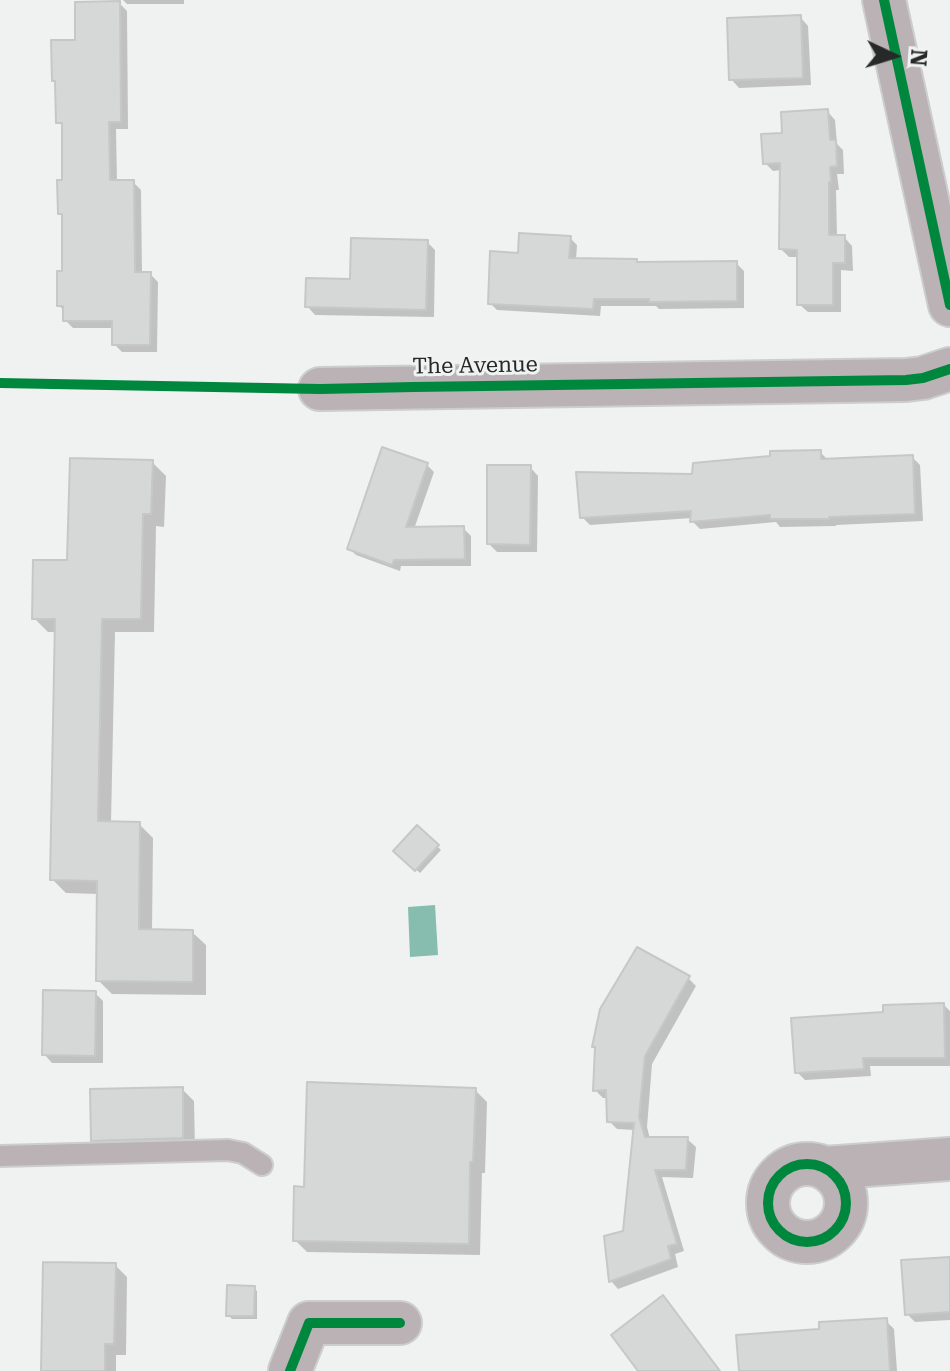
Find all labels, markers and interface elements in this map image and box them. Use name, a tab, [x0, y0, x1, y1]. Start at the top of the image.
north arrow	[854, 16, 934, 96]
text: N	[905, 48, 932, 67]
street label: The Avenue	[412, 352, 538, 380]

